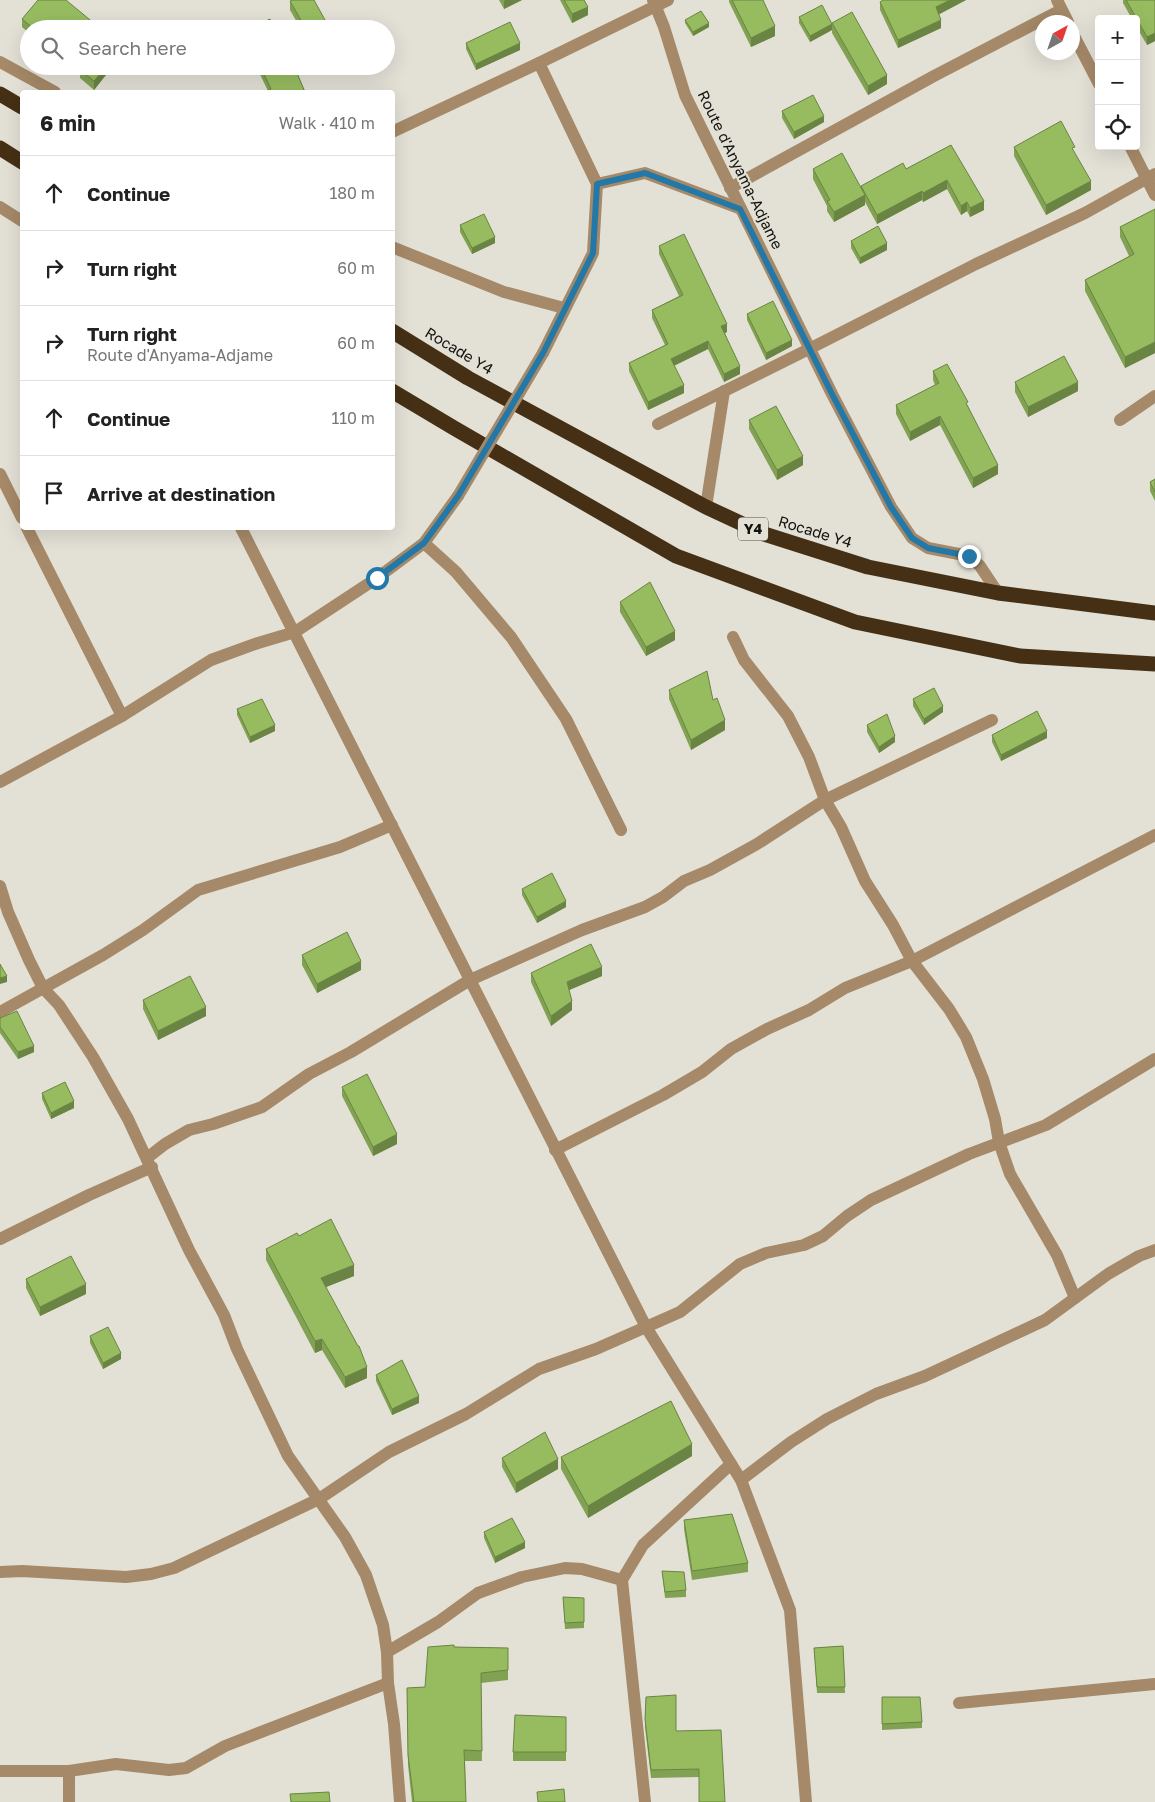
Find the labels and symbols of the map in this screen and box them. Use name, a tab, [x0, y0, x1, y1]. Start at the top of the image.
north arrow	[1035, 15, 1080, 60]
street label: Route d'Anyama-Adjame	[695, 87, 787, 252]
street label: Rocade Y4	[422, 323, 497, 377]
street label: Rocade Y4	[776, 511, 854, 551]
road number: Y4	[738, 518, 768, 540]
route end	[958, 545, 981, 568]
route start	[366, 567, 389, 590]

